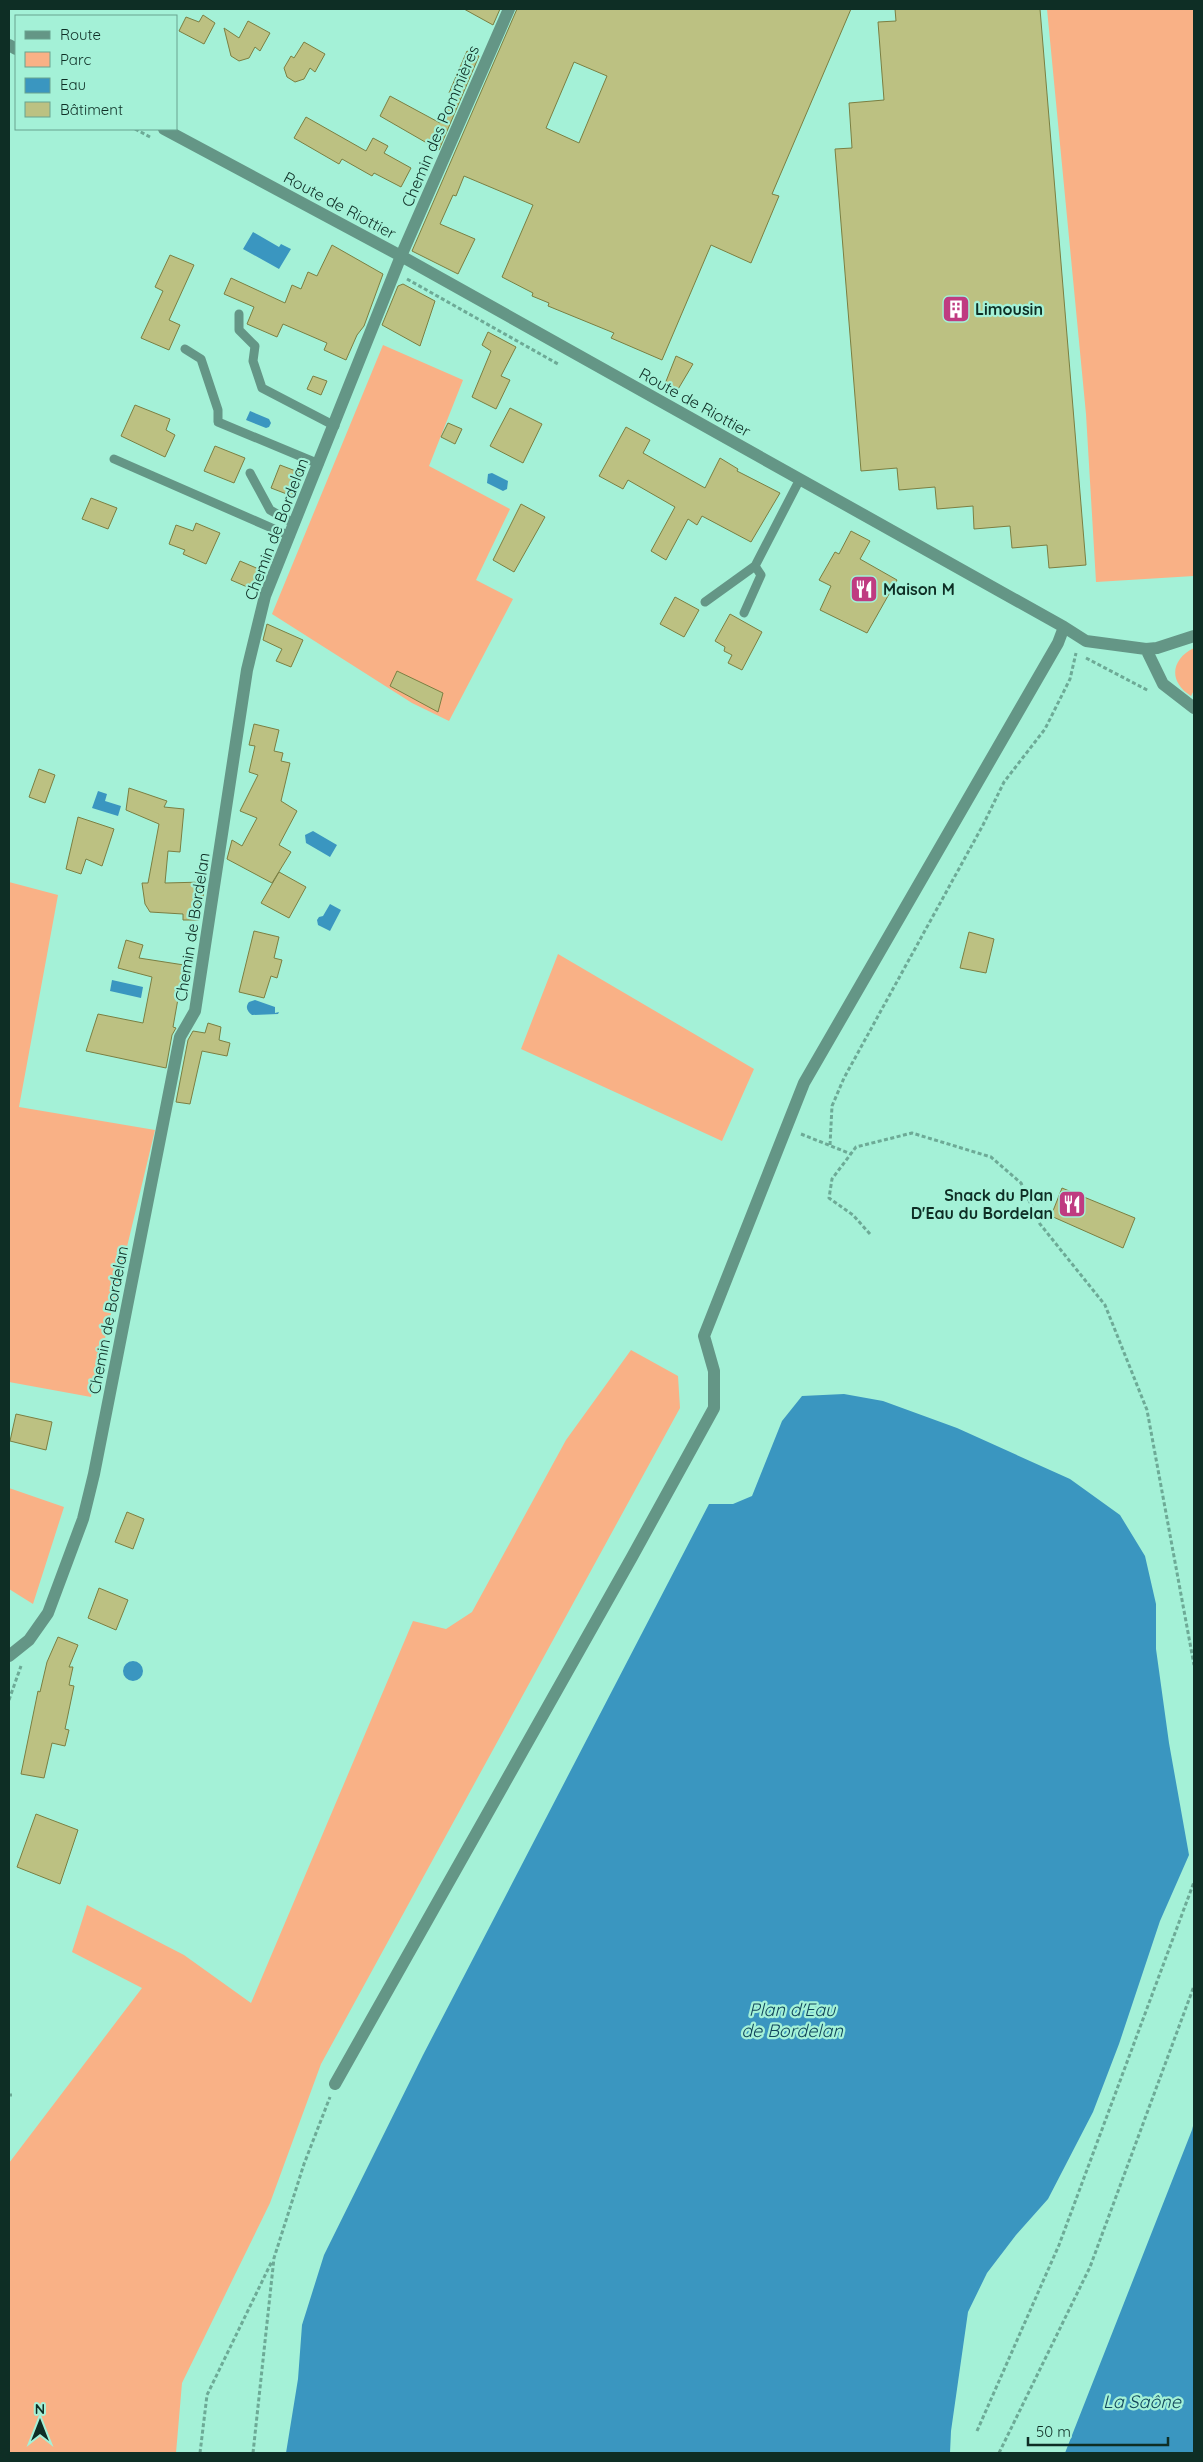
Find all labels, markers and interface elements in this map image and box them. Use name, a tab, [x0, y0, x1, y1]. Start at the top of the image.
legend	[15, 15, 178, 130]
text: Route	[60, 25, 101, 44]
street label: Chemin des Pommières	[397, 42, 483, 210]
text: Parc	[60, 50, 91, 69]
text: Eau	[60, 75, 86, 94]
text: Bâtiment	[60, 100, 123, 119]
street label: Route de Riottier	[280, 167, 400, 243]
building icon: Limousin	[941, 294, 971, 324]
place label: Limousin	[975, 299, 1043, 319]
street label: Route de Riottier	[636, 363, 754, 441]
street label: Chemin de Bordelan	[240, 455, 312, 603]
restaurant icon: Maison M	[849, 574, 879, 604]
place label: Maison M	[883, 579, 955, 599]
street label: Chemin de Bordelan	[170, 851, 214, 1003]
place label: Snack du Plan D'Eau du Bordelan	[911, 1185, 1053, 1223]
restaurant icon: Snack du Plan D'Eau du Bordelan	[1057, 1189, 1087, 1219]
street label: Chemin de Bordelan	[84, 1244, 132, 1396]
water label: Plan d'Eau de Bordelan	[741, 1998, 843, 2042]
water label: La Saône	[1103, 2390, 1182, 2413]
north arrow	[15, 2397, 65, 2447]
text: N	[35, 2400, 45, 2418]
scale bar	[1028, 2414, 1168, 2446]
text: 50 m	[1036, 2422, 1071, 2441]

